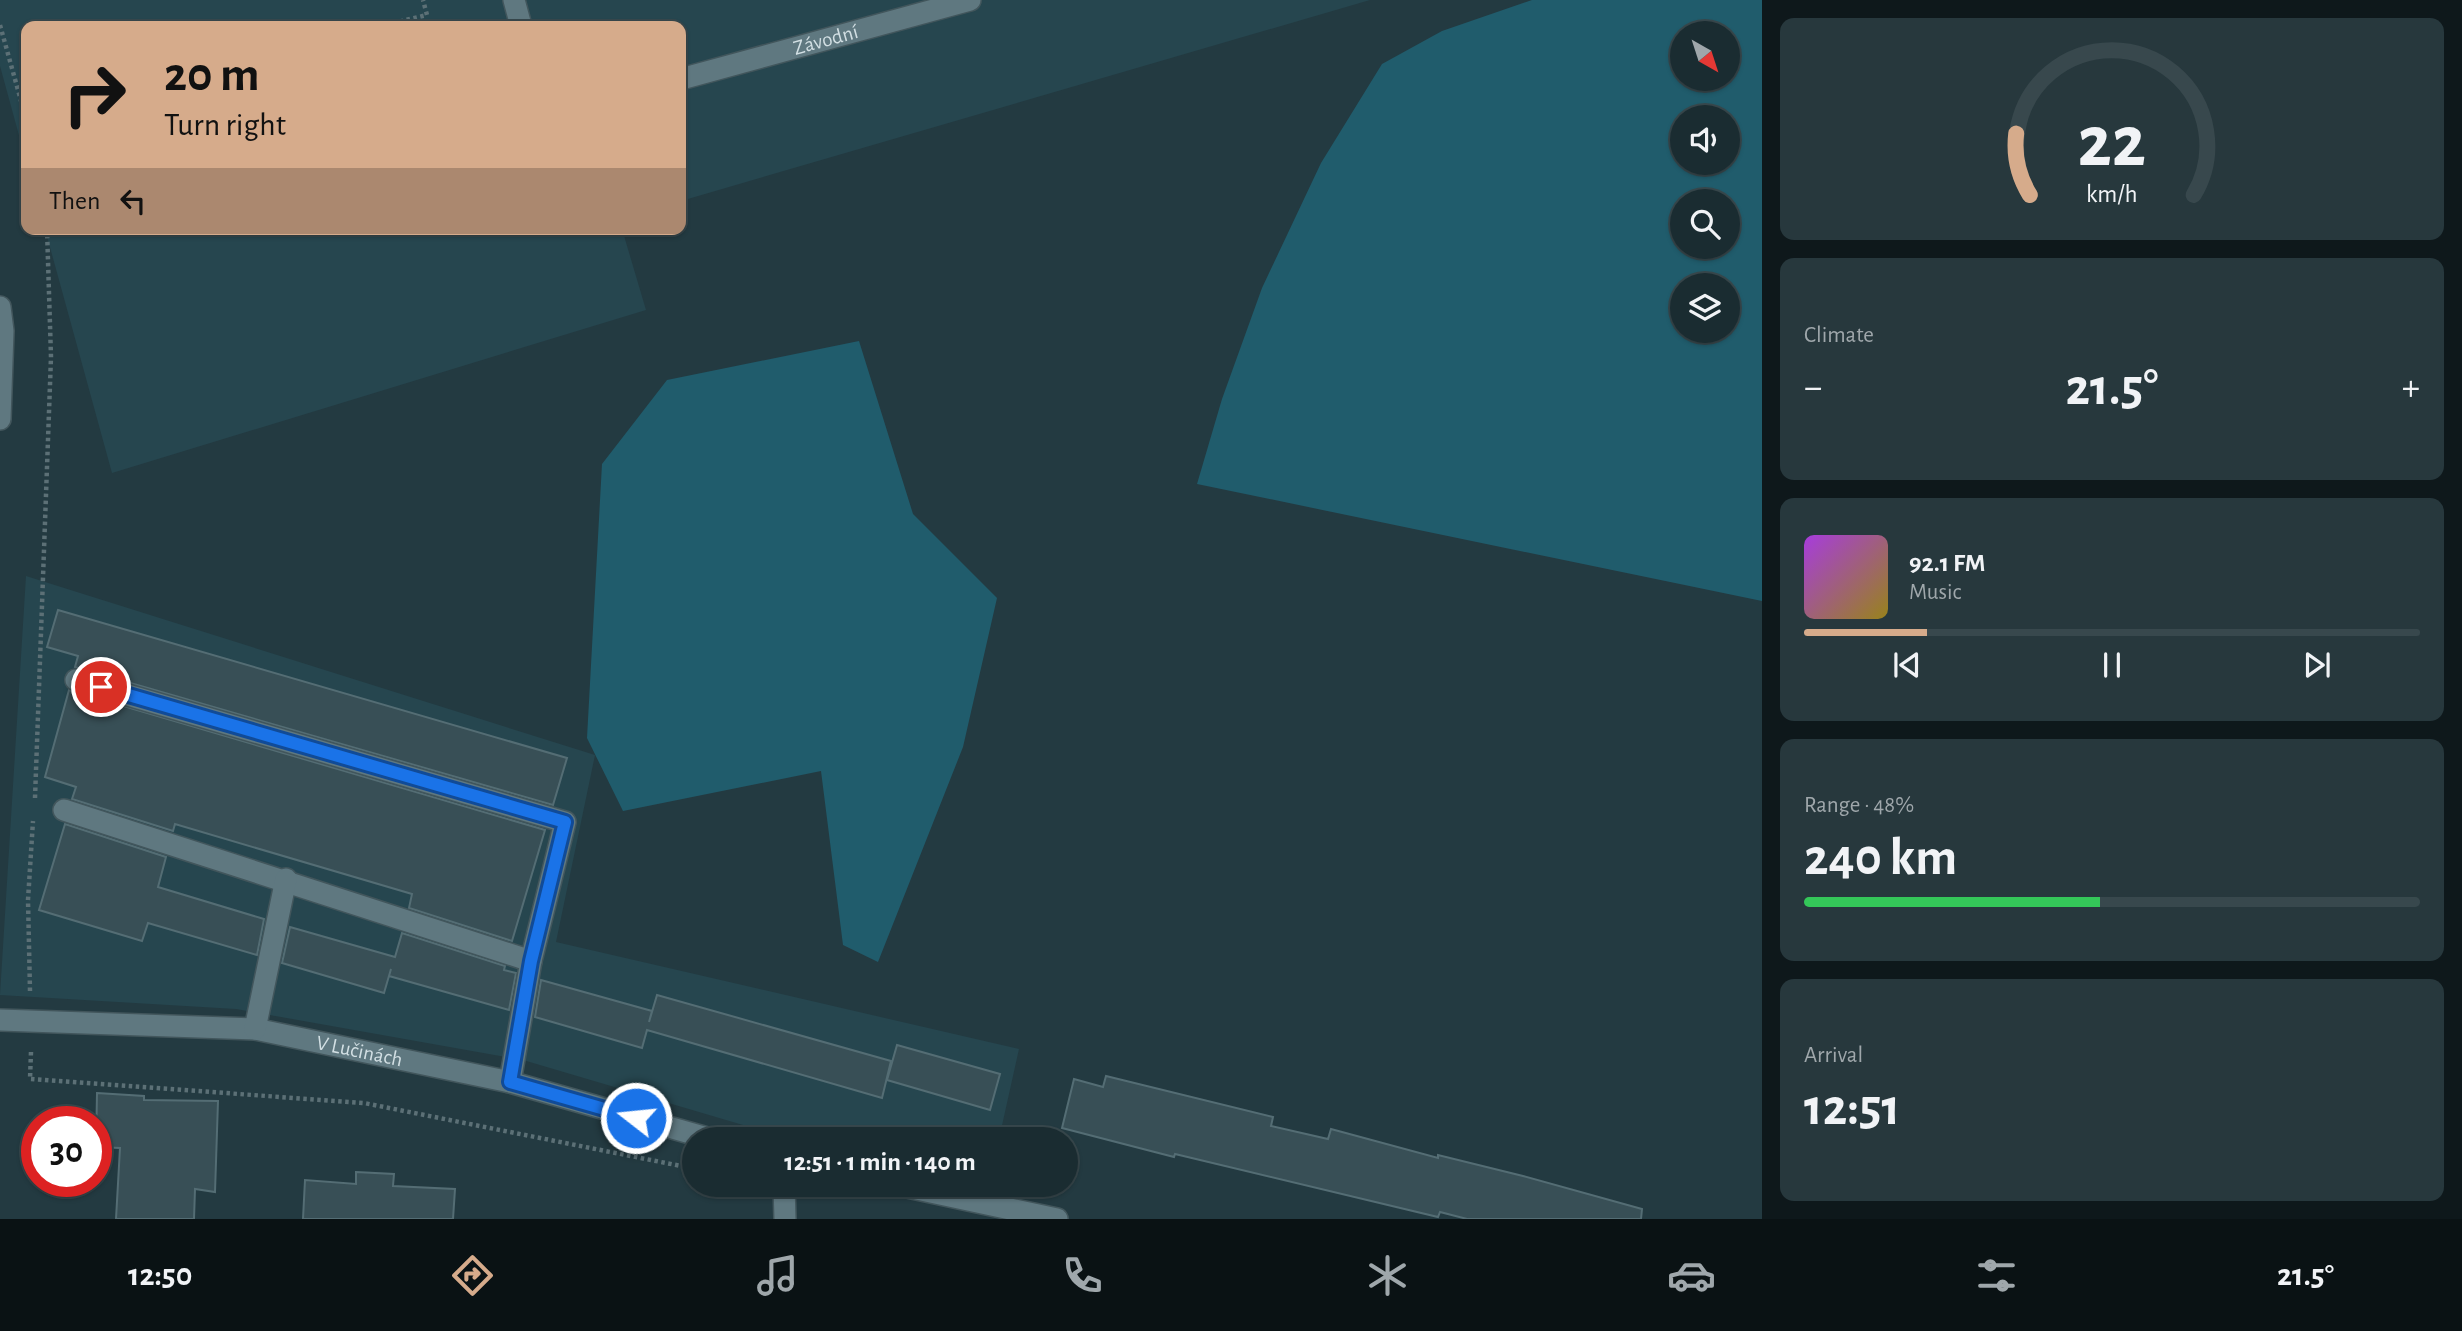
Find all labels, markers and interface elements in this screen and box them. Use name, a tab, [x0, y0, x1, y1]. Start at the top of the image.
street label: Závodní	[791, 21, 861, 59]
north arrow	[1670, 21, 1740, 91]
map controls	[1670, 21, 1740, 343]
icon: right	[49, 49, 140, 140]
text: 20 m	[164, 51, 260, 100]
button: sound	[1670, 105, 1740, 175]
text: 22	[2078, 107, 2146, 180]
text: Turn right	[164, 109, 286, 141]
icon: left	[114, 182, 152, 220]
text: km/h	[2086, 182, 2138, 207]
text: Then	[49, 188, 100, 214]
button: search	[1670, 189, 1740, 259]
button: layers	[1670, 273, 1740, 343]
text: Climate	[1804, 324, 1874, 347]
text: 21.5°	[2066, 362, 2158, 414]
text: −	[1804, 369, 1822, 407]
text: +	[2402, 369, 2420, 407]
text: 92.1 FM	[1909, 550, 1985, 576]
text: Music	[1909, 581, 1961, 604]
icon: previous	[1888, 646, 1926, 684]
icon: pause	[2093, 646, 2131, 684]
icon: next	[2298, 646, 2336, 684]
pin	[71, 657, 131, 717]
icon: arrive	[82, 668, 120, 706]
text: Range · 48%	[1804, 794, 1914, 817]
text: 240 km	[1804, 832, 1957, 884]
street label: V Lučinách	[315, 1032, 404, 1070]
text: Arrival	[1804, 1044, 1863, 1067]
position arrow	[599, 1081, 673, 1155]
text: 12:51	[1804, 1082, 1900, 1134]
speed limit sign: 30	[21, 1106, 112, 1197]
text: 12:51 · 1 min · 140 m	[784, 1149, 976, 1175]
icon: directions	[448, 1251, 497, 1300]
icon: music	[753, 1251, 802, 1300]
icon: phone	[1058, 1251, 1107, 1300]
icon: climate	[1363, 1251, 1412, 1300]
icon: car	[1667, 1251, 1716, 1300]
icon: filters	[1972, 1251, 2021, 1300]
text: 12:50	[128, 1259, 192, 1291]
text: 21.5°	[2277, 1259, 2334, 1291]

